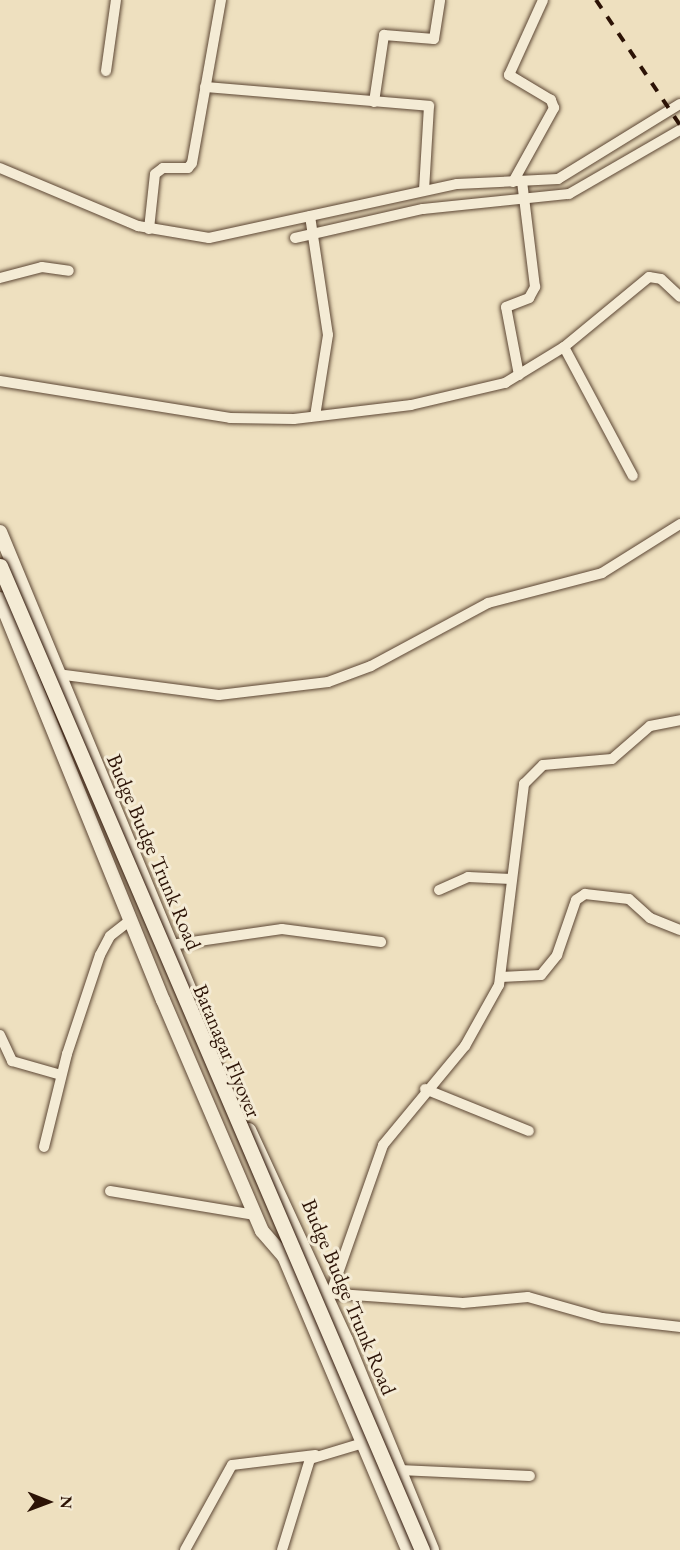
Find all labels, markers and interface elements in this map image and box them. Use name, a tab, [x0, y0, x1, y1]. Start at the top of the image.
street label: Budge Budge Trunk Road	[101, 750, 207, 954]
street label: Batanagar Flyover	[188, 981, 266, 1121]
street label: Budge Budge Trunk Road	[296, 1195, 402, 1399]
north arrow	[18, 1472, 78, 1532]
text: N	[56, 1496, 77, 1509]

